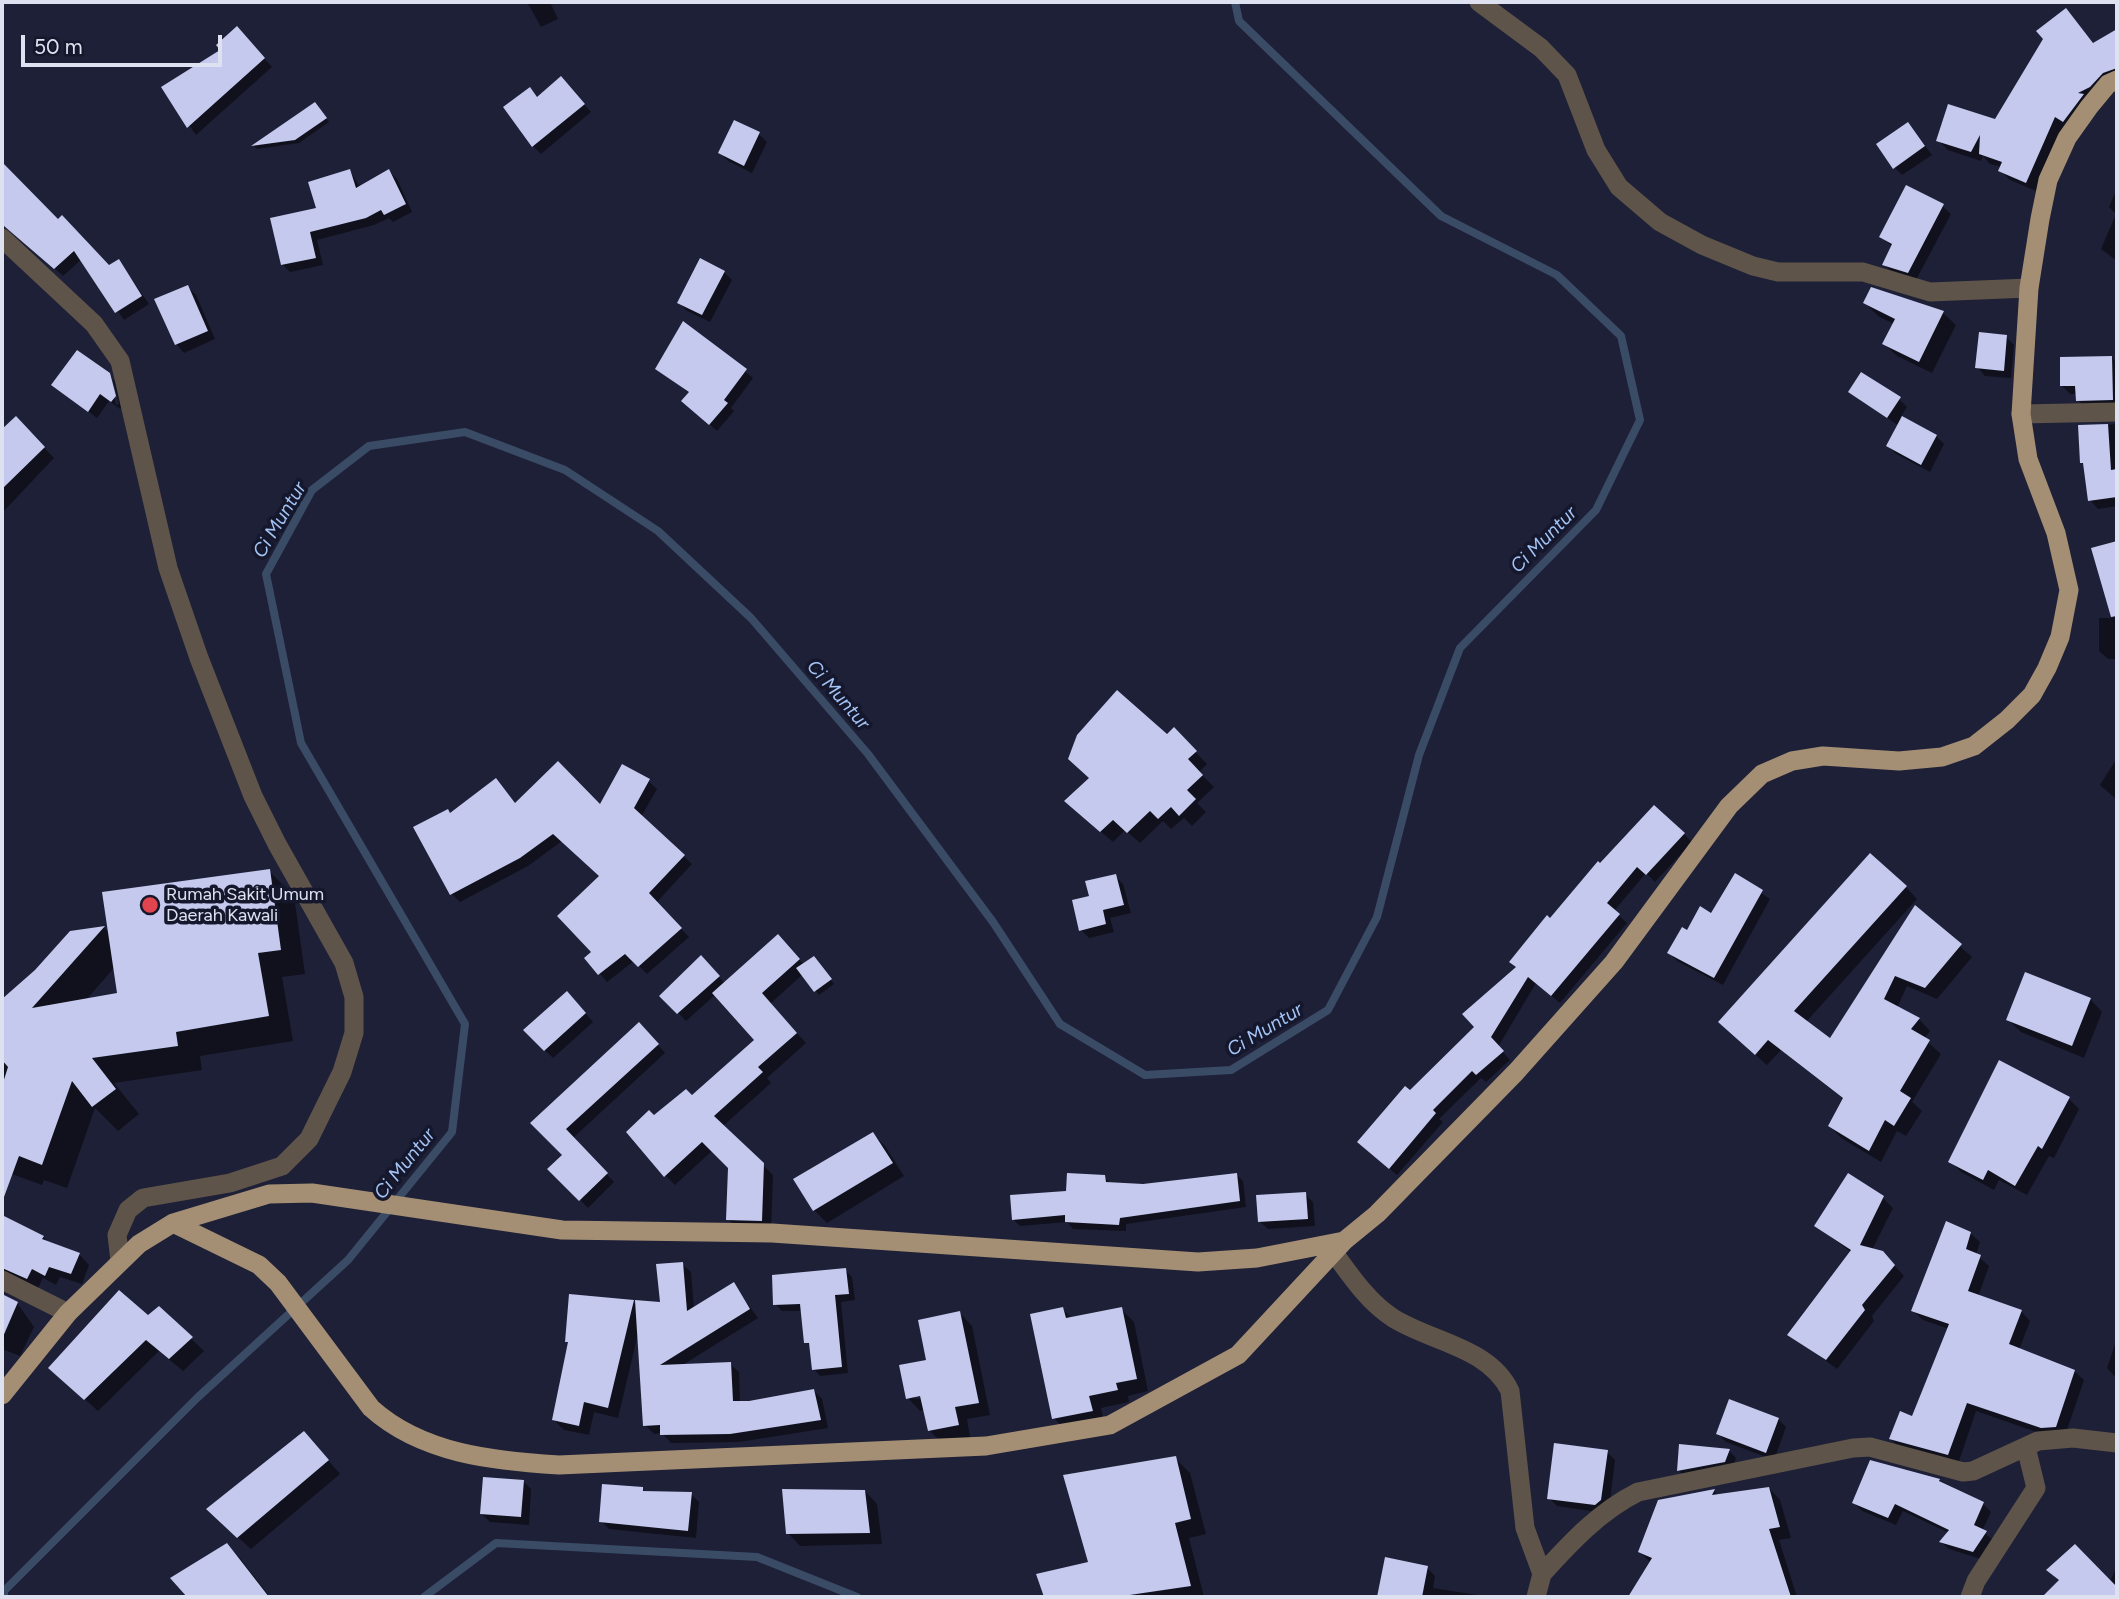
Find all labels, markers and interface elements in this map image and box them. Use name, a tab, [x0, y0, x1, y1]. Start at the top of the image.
scale bar	[24, 21, 226, 65]
text: 50 m	[34, 34, 83, 59]
water label: Ci Muntur	[248, 478, 312, 562]
water label: Ci Muntur	[1506, 502, 1582, 578]
water label: Ci Muntur	[802, 656, 874, 734]
place label: Rumah Sakit Umum Daerah Kawali	[166, 884, 324, 926]
marker: Rumah Sakit Umum Daerah Kawali	[140, 895, 160, 915]
water label: Ci Muntur	[1223, 998, 1307, 1062]
water label: Ci Muntur	[370, 1124, 440, 1204]

